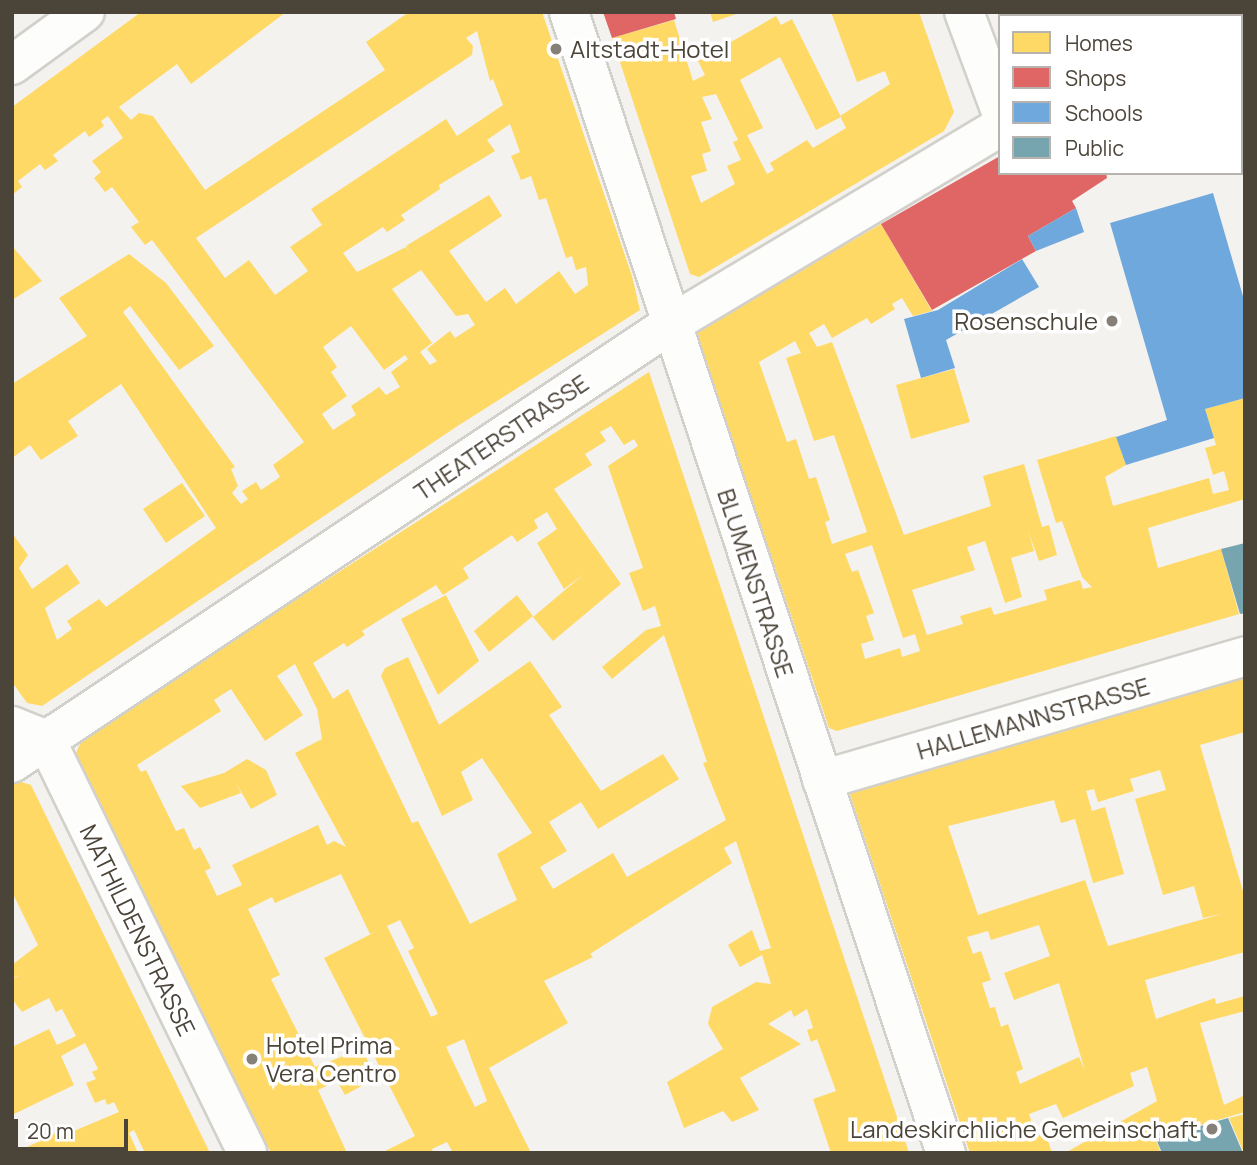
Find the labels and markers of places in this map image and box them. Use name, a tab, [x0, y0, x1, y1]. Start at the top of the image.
place label: Altstadt-Hotel	[570, 35, 729, 63]
marker: Altstadt-Hotel	[548, 41, 564, 57]
place label: Rosenschule	[954, 307, 1098, 335]
marker: Rosenschule	[1104, 313, 1120, 329]
place label: Hotel Prima Vera Centro	[266, 1031, 397, 1087]
marker: Hotel Prima Vera Centro	[244, 1051, 260, 1067]
place label: Landeskirchliche Gemeinschaft	[850, 1115, 1198, 1143]
marker: Landeskirchliche Gemeinschaft	[1204, 1121, 1220, 1137]

